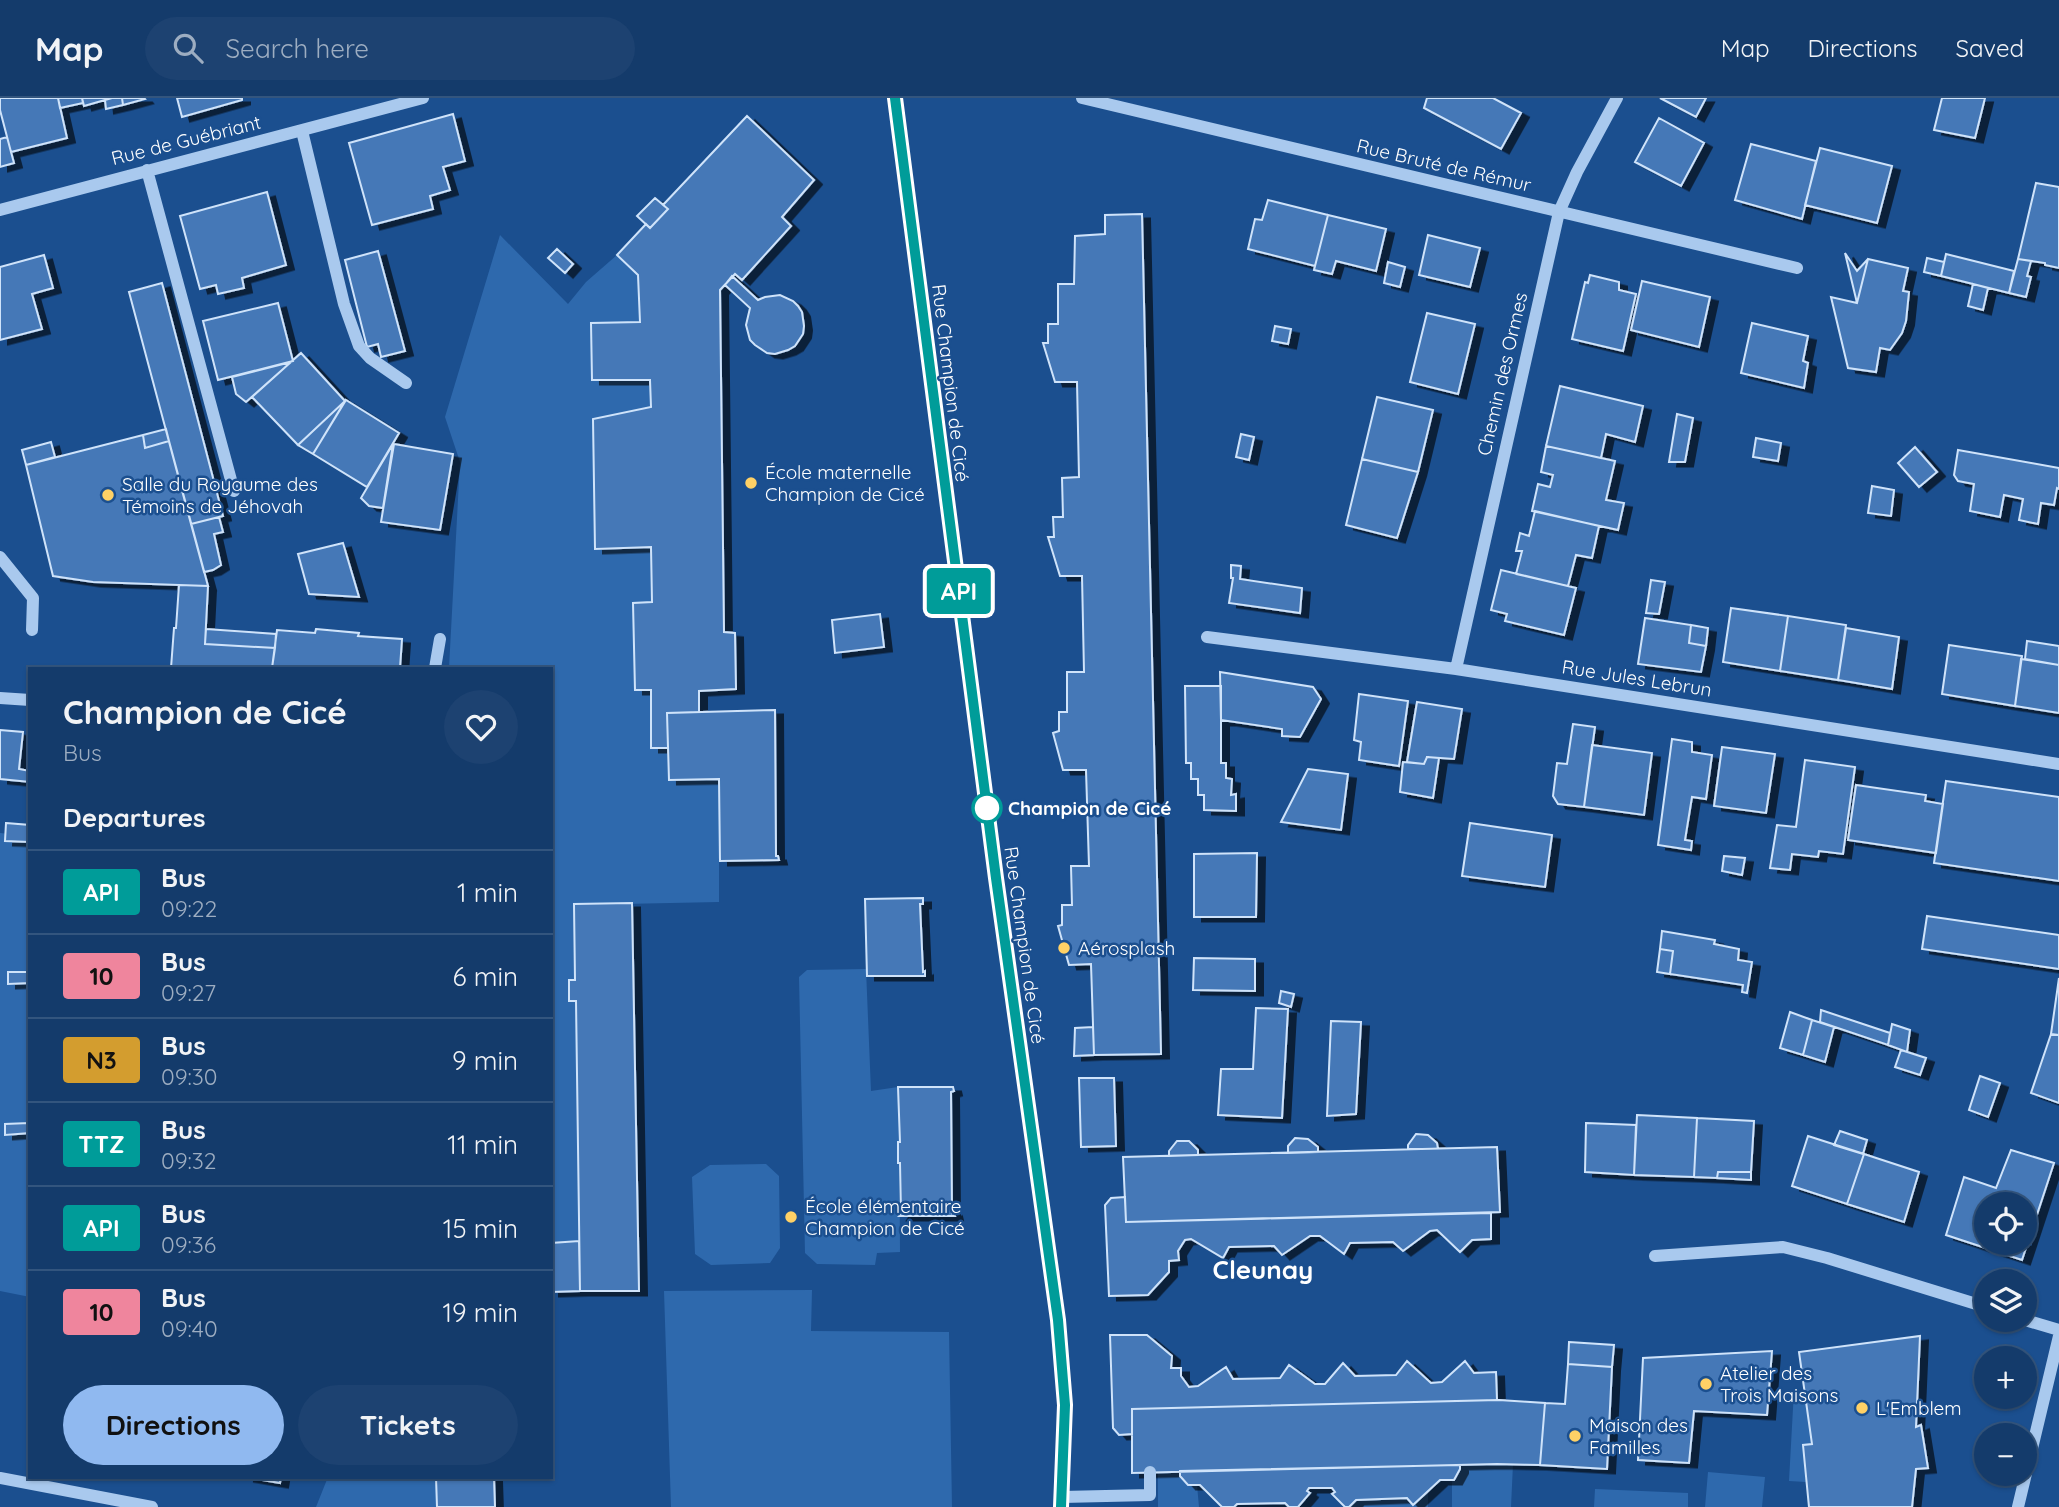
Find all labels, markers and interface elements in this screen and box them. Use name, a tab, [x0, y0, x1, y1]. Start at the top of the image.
search box	[145, 17, 635, 80]
text: Map	[35, 28, 103, 69]
icon: search	[169, 29, 207, 67]
text: Search here	[225, 32, 369, 65]
text: Map	[1721, 33, 1770, 63]
text: Directions	[1808, 33, 1918, 63]
text: Saved	[1956, 33, 2024, 63]
street label: Rue de Guébriant	[109, 110, 263, 170]
street label: Rue Bruté de Rémur	[1354, 133, 1534, 197]
street label: Rue Champion de Cicé	[927, 283, 975, 483]
street label: Chemin des Ormes	[1472, 290, 1532, 458]
place label: École maternelle Champion de Cicé	[765, 460, 925, 506]
place label: Salle du Royaume des Témoins de Jéhovah	[122, 472, 318, 518]
marker: École maternelle Champion de Cicé	[743, 475, 759, 491]
marker: Salle du Royaume des Témoins de Jéhovah	[100, 487, 116, 503]
line badge: API	[919, 568, 999, 614]
text: API	[941, 576, 977, 606]
street label: Rue Jules Lebrun	[1560, 654, 1714, 702]
button: heart	[444, 690, 518, 764]
text: Champion de Cicé	[63, 691, 347, 732]
text: Bus	[63, 738, 102, 767]
marker: Champion de Cicé	[972, 793, 1002, 823]
place label: Champion de Cicé	[1008, 796, 1171, 820]
text: Departures	[63, 801, 206, 834]
street label: Rue Champion de Cicé	[999, 845, 1051, 1045]
text: Bus	[161, 861, 206, 894]
text: 1 min	[457, 876, 518, 909]
text: API	[83, 877, 120, 907]
text: 09:22	[161, 894, 217, 923]
place label: Aérosplash	[1078, 936, 1175, 960]
marker: Aérosplash	[1056, 940, 1072, 956]
text: Bus	[161, 945, 206, 978]
text: 6 min	[453, 960, 518, 993]
text: 10	[89, 961, 114, 991]
text: 09:27	[161, 978, 216, 1007]
text: Bus	[161, 1029, 206, 1062]
text: 9 min	[452, 1044, 518, 1077]
text: N3	[86, 1045, 117, 1075]
text: 09:30	[161, 1062, 218, 1091]
text: Bus	[161, 1113, 206, 1146]
text: 11 min	[447, 1128, 518, 1161]
text: TTZ	[78, 1129, 125, 1159]
text: 09:32	[161, 1146, 217, 1175]
map controls	[1974, 1192, 2037, 1486]
button: locate	[1974, 1192, 2037, 1255]
place label: École élémentaire Champion de Cicé	[805, 1194, 965, 1240]
text: Bus	[161, 1197, 206, 1230]
marker: École élémentaire Champion de Cicé	[783, 1209, 799, 1225]
text: 15 min	[443, 1212, 518, 1245]
text: API	[83, 1213, 120, 1243]
text: 09:36	[161, 1230, 216, 1259]
district label: Cleunay	[1213, 1253, 1313, 1286]
button: layers	[1974, 1269, 2037, 1332]
text: Bus	[161, 1281, 206, 1314]
text: 19 min	[442, 1296, 518, 1329]
text: 10	[89, 1297, 114, 1327]
text: 09:40	[161, 1314, 218, 1343]
button: +	[1974, 1346, 2037, 1409]
place label: Atelier des Trois Maisons	[1720, 1361, 1839, 1407]
marker: Atelier des Trois Maisons	[1698, 1376, 1714, 1392]
button: Directions	[63, 1385, 284, 1465]
button: Tickets	[298, 1385, 518, 1465]
place label: L'Emblem	[1876, 1396, 1962, 1420]
marker: L'Emblem	[1854, 1400, 1870, 1416]
place label: Maison des Familles	[1589, 1413, 1688, 1459]
button: −	[1974, 1423, 2037, 1486]
marker: Maison des Familles	[1567, 1428, 1583, 1444]

